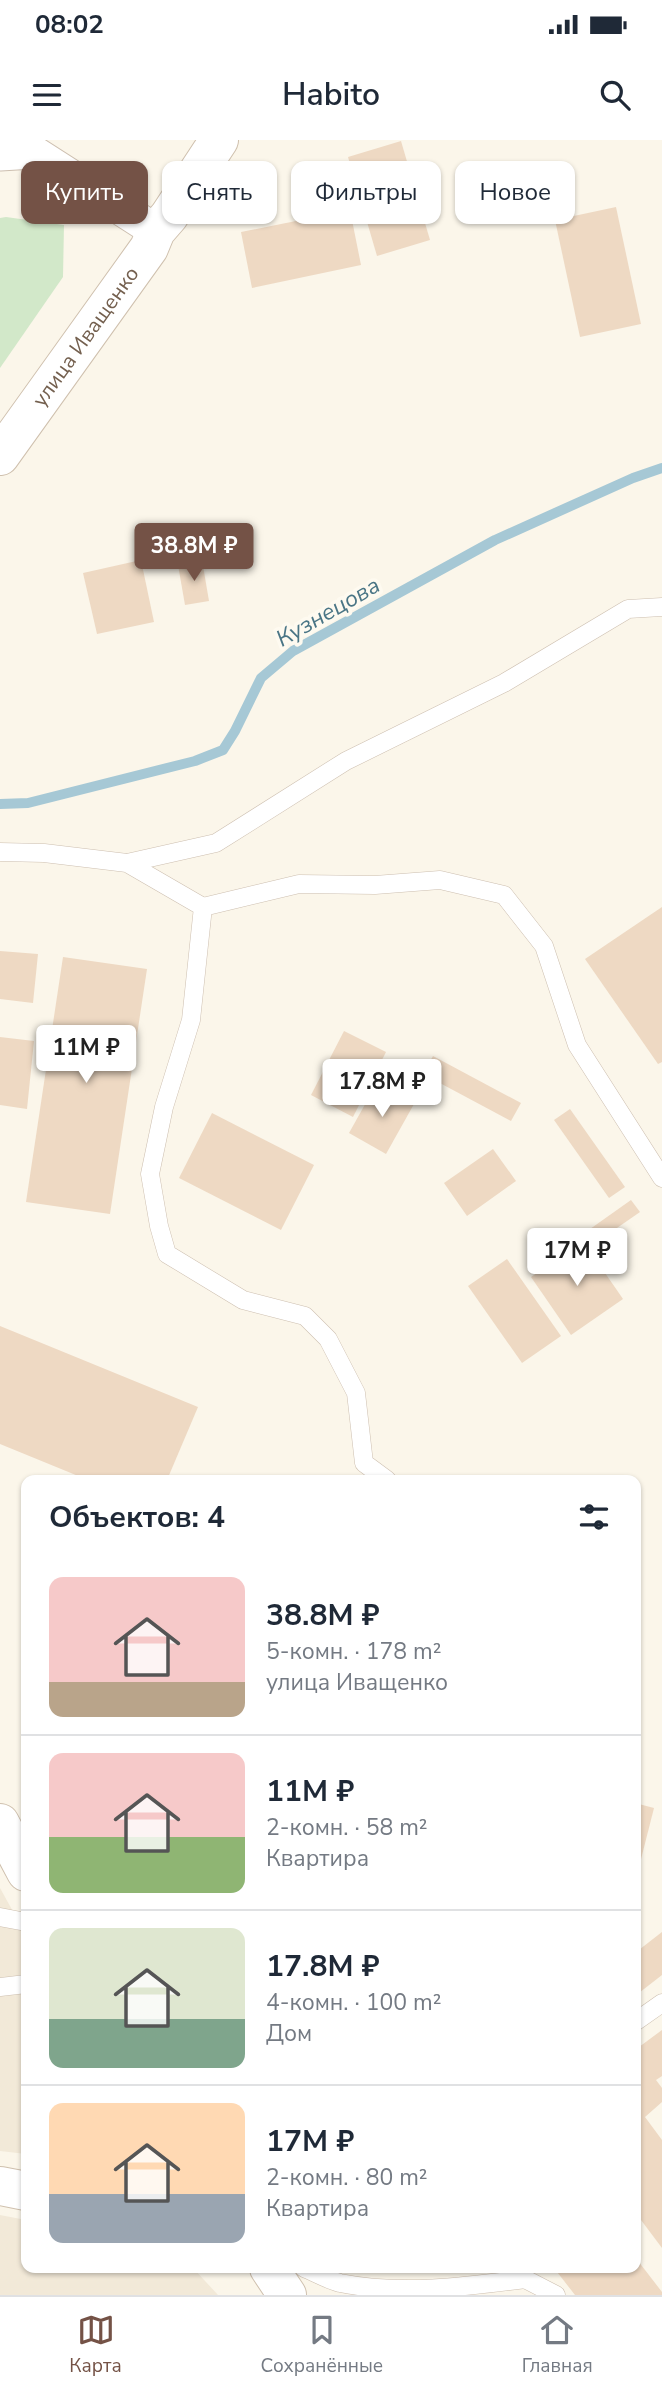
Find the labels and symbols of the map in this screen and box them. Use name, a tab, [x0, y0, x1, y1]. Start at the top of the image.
street label: улица Иващенко	[26, 261, 145, 412]
pin: 38.8M ₽	[129, 524, 259, 583]
water label: Кузнецова	[270, 570, 386, 654]
pin: 11M ₽	[37, 1026, 135, 1085]
pin: 17.8M ₽	[317, 1060, 447, 1119]
pin: 17M ₽	[528, 1228, 626, 1288]

